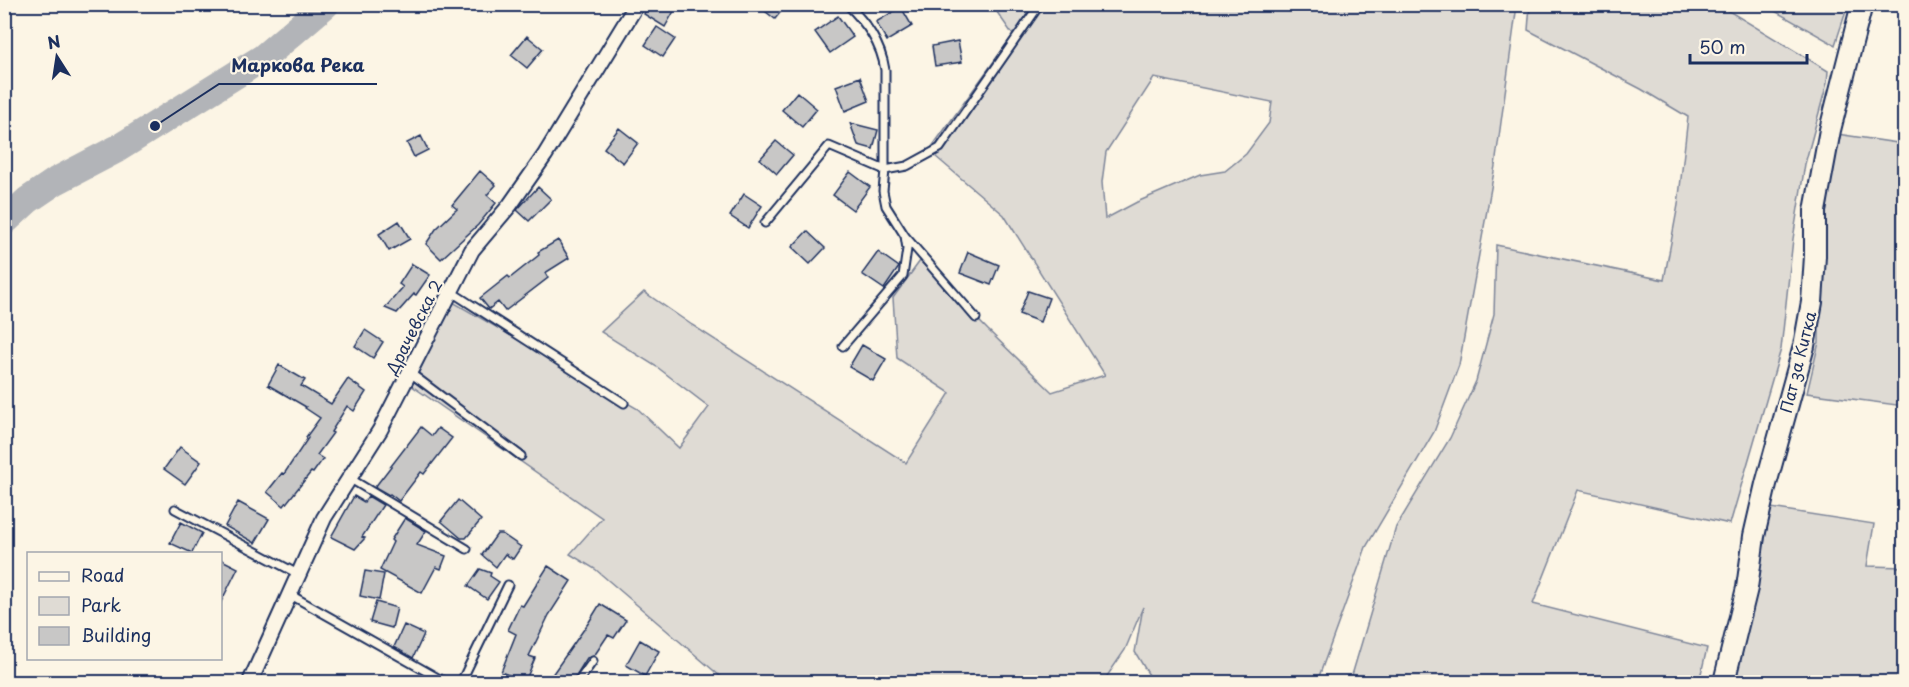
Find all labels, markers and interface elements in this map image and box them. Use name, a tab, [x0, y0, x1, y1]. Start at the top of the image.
north arrow	[27, 27, 87, 87]
scale bar	[1690, 27, 1807, 65]
text: N	[45, 28, 62, 54]
text: 50 m	[1699, 33, 1746, 60]
callout: Маркова Река	[219, 48, 377, 84]
text: Маркова Река	[231, 51, 365, 78]
street label: Драчевска 2	[378, 275, 447, 379]
street label: Пат за Китка	[1773, 308, 1821, 415]
legend	[27, 552, 222, 660]
text: Road	[81, 561, 125, 588]
text: Park	[81, 591, 121, 618]
text: Building	[81, 621, 151, 648]

